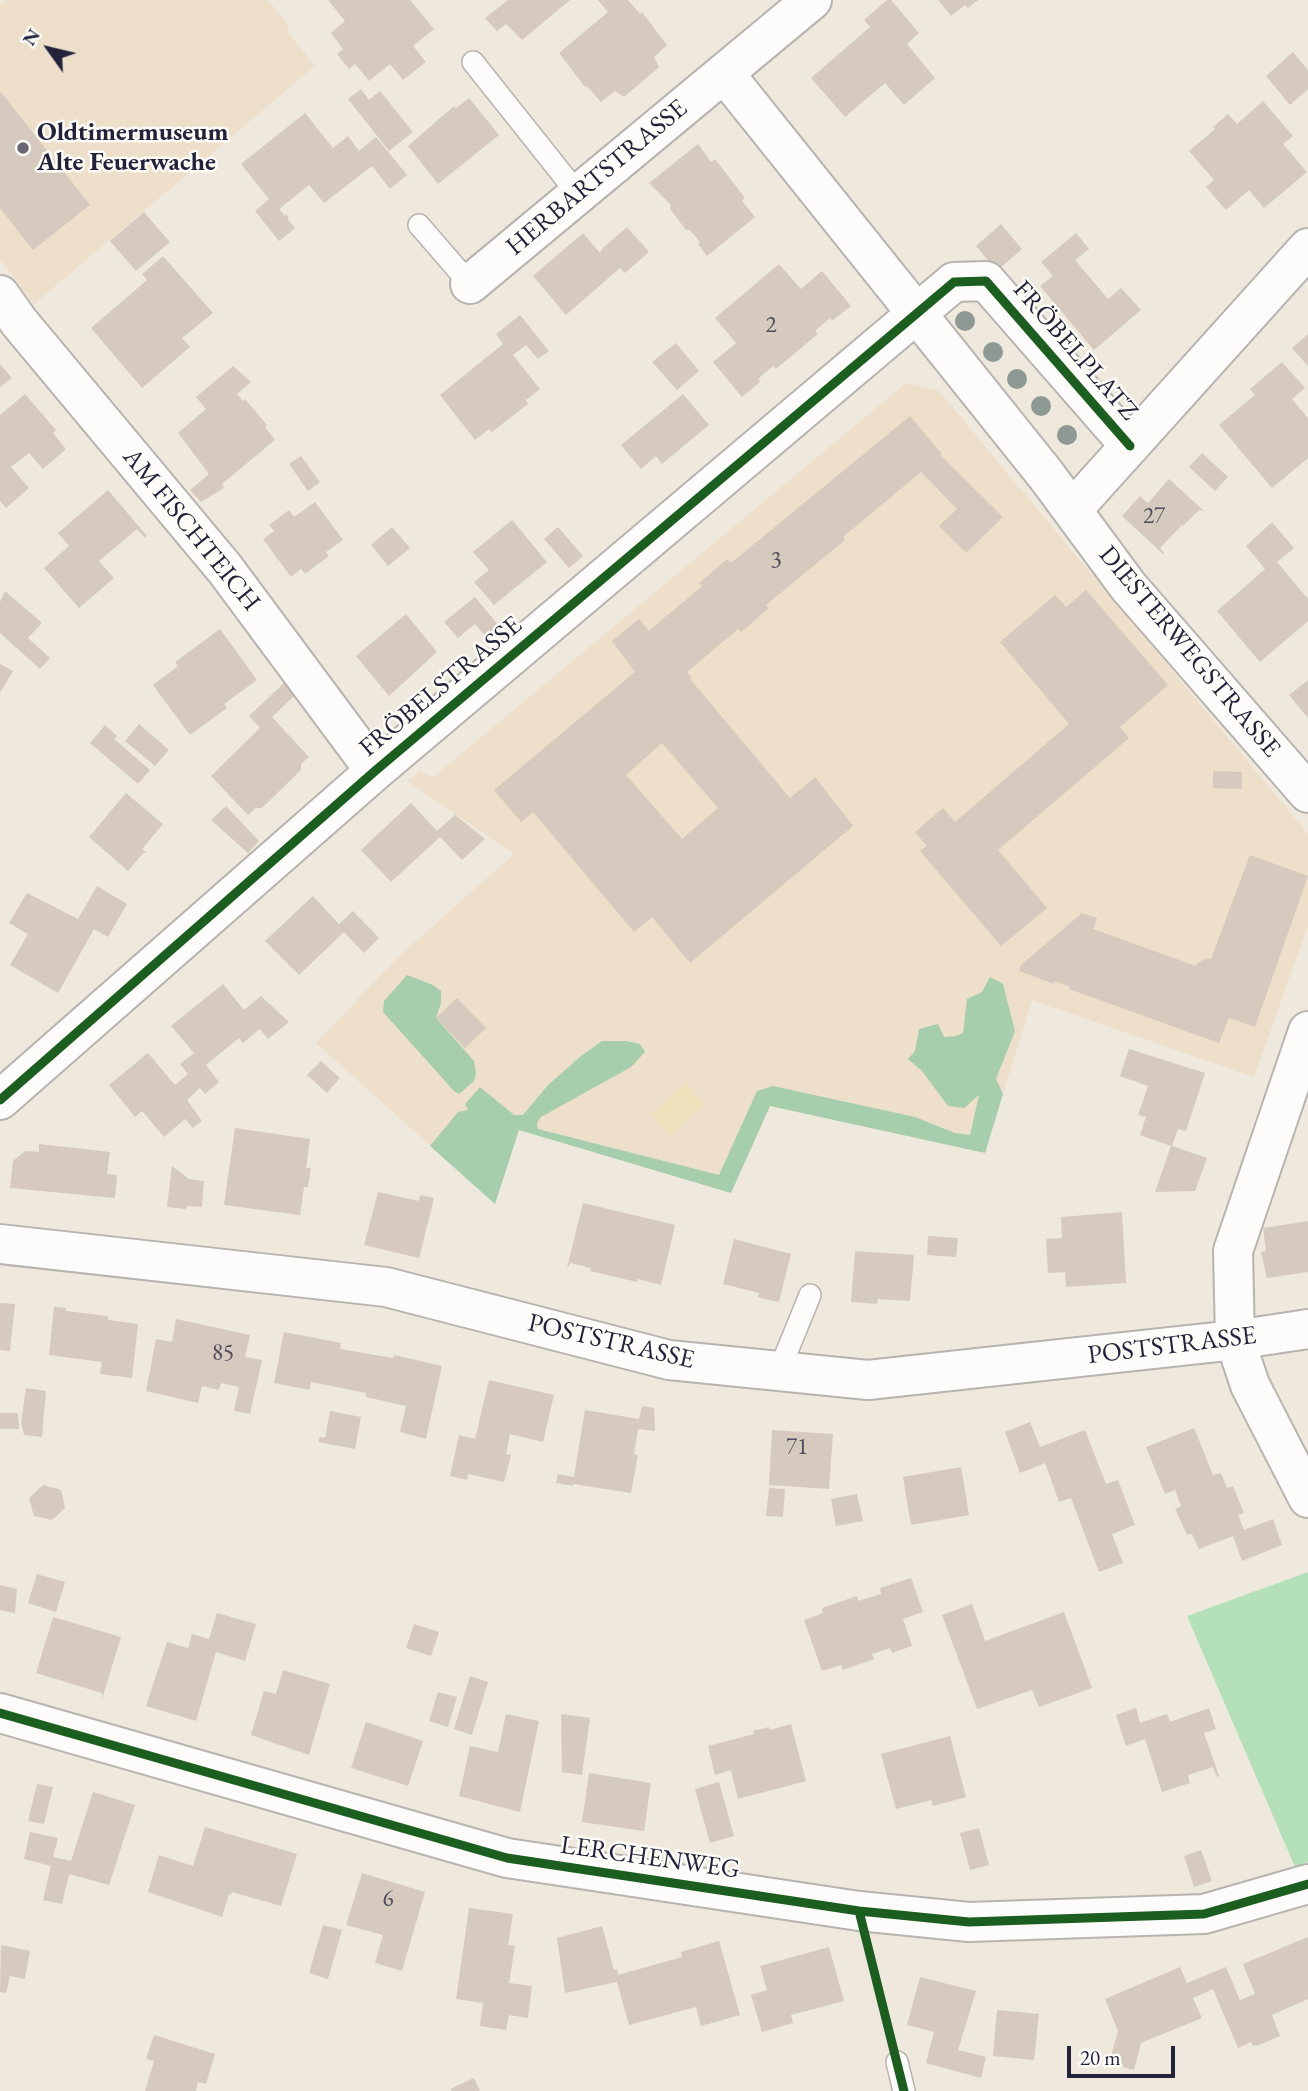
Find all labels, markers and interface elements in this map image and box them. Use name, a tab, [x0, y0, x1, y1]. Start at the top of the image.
north arrow	[14, 14, 84, 84]
text: N	[17, 24, 46, 50]
street label: HERBARTSTRASSE	[500, 93, 694, 263]
place label: Oldtimermuseum Alte Feuerwache	[37, 117, 229, 178]
marker: Oldtimermuseum Alte Feuerwache	[15, 140, 31, 156]
street label: FRÖBELPLATZ	[1006, 275, 1144, 427]
house number: 2	[765, 312, 777, 340]
street label: AM FISCHTEICH	[116, 442, 266, 618]
house number: 27	[1143, 503, 1165, 531]
street label: DIESTERWEGSTRASSE	[1091, 540, 1287, 764]
house number: 3	[770, 547, 782, 575]
street label: FRÖBELSTRASSE	[353, 610, 529, 764]
street label: POSTSTRASSE	[525, 1308, 697, 1376]
street label: POSTSTRASSE	[1086, 1320, 1258, 1372]
house number: 85	[212, 1340, 234, 1368]
house number: 71	[786, 1434, 808, 1462]
street label: LERCHENWEG	[558, 1830, 742, 1886]
house number: 6	[382, 1886, 394, 1914]
scale bar	[1070, 2032, 1178, 2076]
text: 20 m	[1080, 2044, 1121, 2071]

